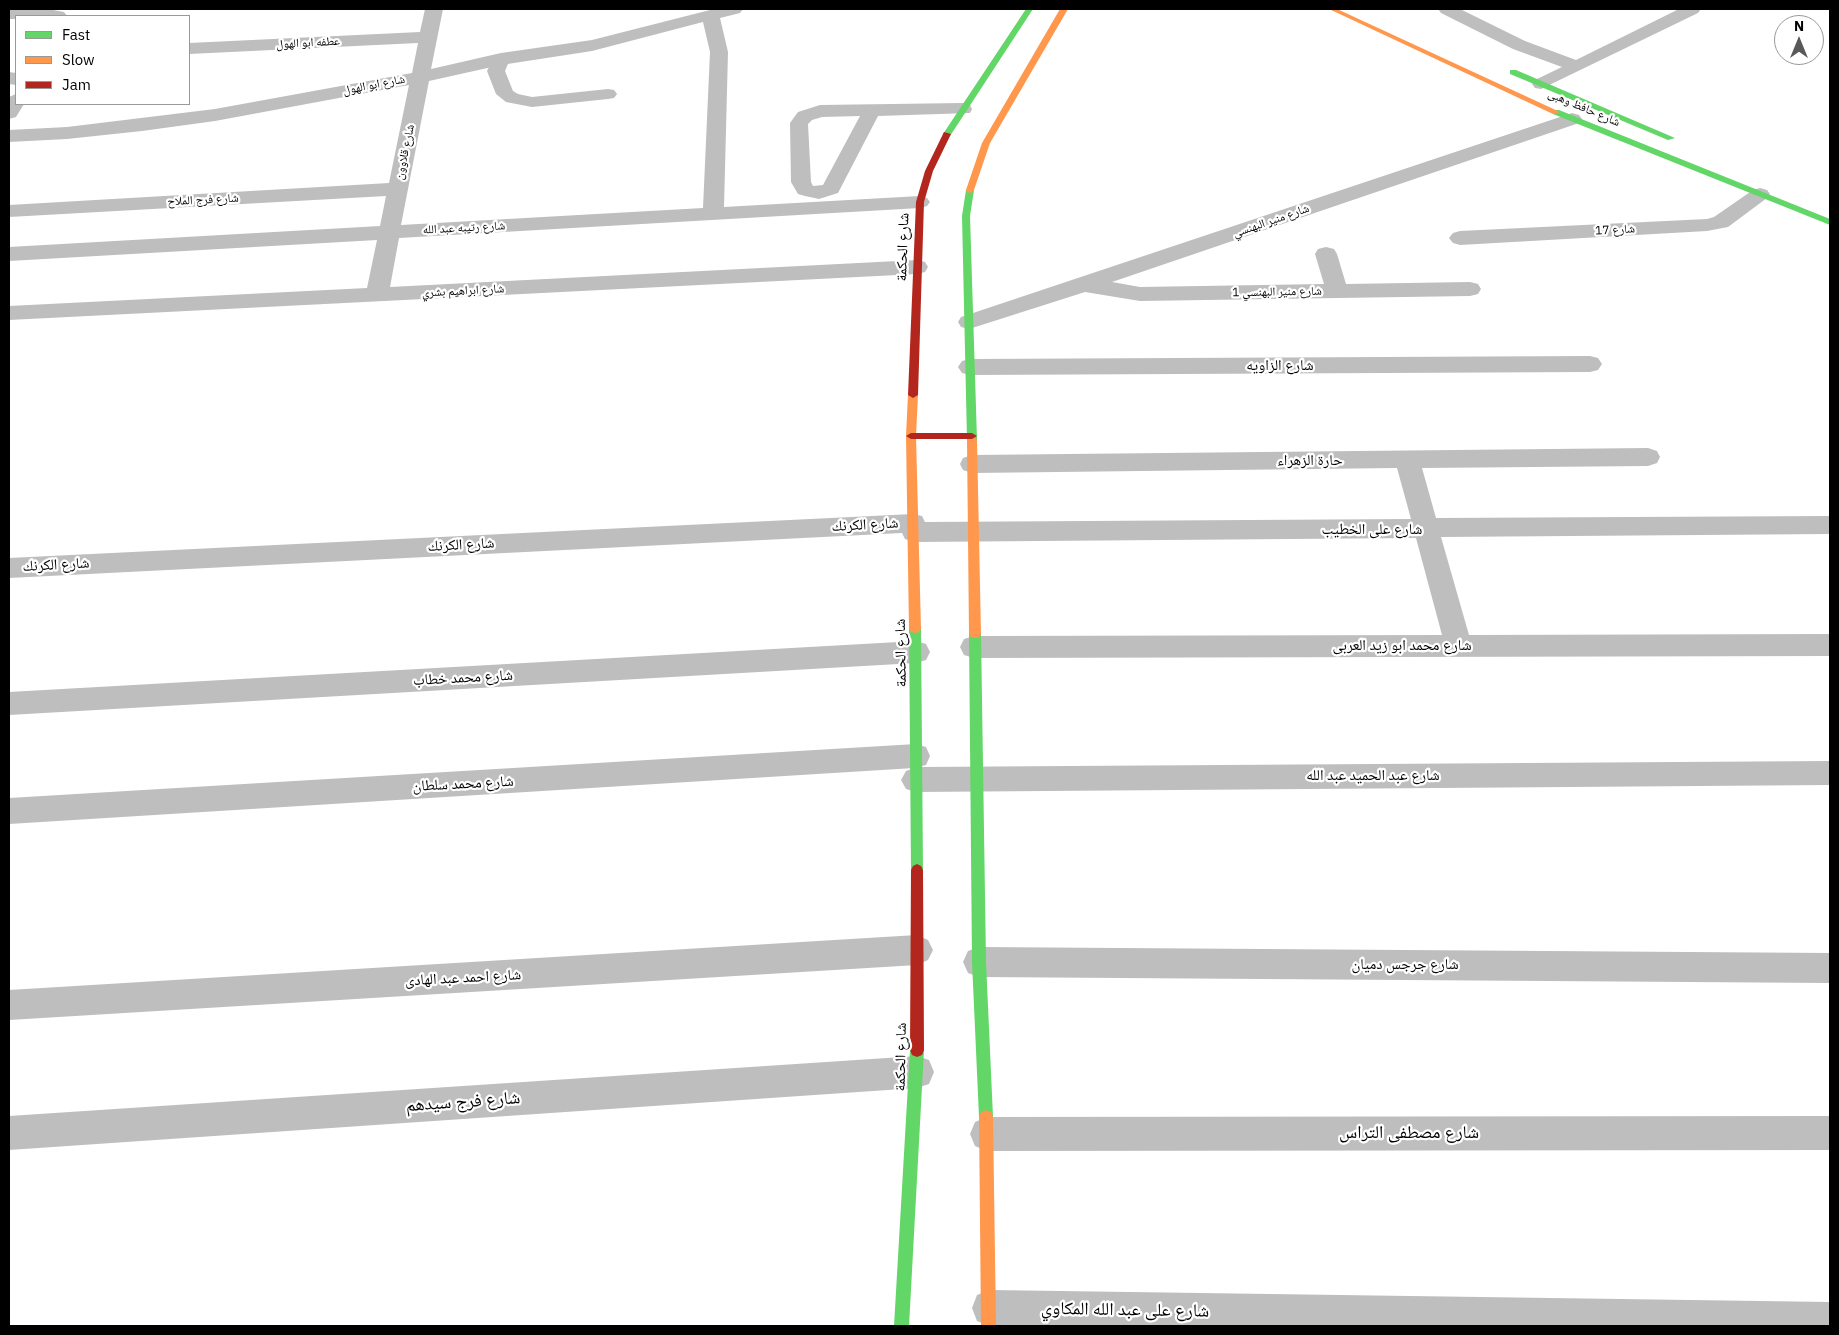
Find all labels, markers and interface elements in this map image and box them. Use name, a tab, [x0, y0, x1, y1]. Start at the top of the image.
legend	[15, 15, 190, 105]
north arrow	[1774, 15, 1824, 65]
text: N	[1794, 17, 1804, 35]
text: Fast	[62, 25, 90, 44]
street label: عطفه ابو الهول	[276, 34, 340, 52]
text: Slow	[62, 50, 95, 69]
street label: شارع ابو الهول	[342, 72, 406, 98]
text: Jam	[62, 75, 91, 94]
street label: شارع حافظ وهبى	[1546, 86, 1622, 130]
street label: شارع قلاوون	[392, 123, 418, 181]
street label: شارع فرج الملاح	[167, 191, 239, 209]
street label: شارع منير البهنسي	[1231, 201, 1311, 241]
street label: شارع الحكمة	[893, 212, 913, 282]
street label: شارع رتيبه عبد الله	[423, 219, 505, 237]
street label: شارع 17	[1595, 222, 1635, 238]
street label: شارع ابراهيم بشري	[421, 282, 505, 300]
street label: شارع منير البهنسي 1	[1232, 284, 1322, 300]
street label: شارع الزاويه	[1246, 357, 1314, 375]
street label: حارة الزهراء	[1277, 452, 1343, 470]
street label: شارع الكرنك	[831, 514, 899, 536]
street label: شارع على الخطيب	[1322, 521, 1422, 539]
street label: شارع الكرنك	[427, 534, 495, 556]
street label: شارع الكرنك	[22, 554, 90, 576]
street label: شارع الحكمة	[891, 619, 911, 687]
street label: شارع محمد ابو زيد العربى	[1332, 637, 1472, 655]
street label: شارع محمد خطاب	[413, 666, 513, 690]
street label: شارع عبد الحميد عبد الله	[1306, 767, 1440, 785]
street label: شارع محمد سلطان	[412, 772, 514, 796]
street label: شارع جرجس دميان	[1351, 956, 1459, 974]
street label: شارع احمد عبد الهادى	[404, 966, 522, 990]
street label: شارع الحكمة	[891, 1023, 911, 1091]
street label: شارع فرج سيدهم	[405, 1087, 521, 1117]
street label: شارع مصطفى التراس	[1339, 1122, 1479, 1144]
street label: شارع على عبد الله المكاوي	[1041, 1298, 1209, 1322]

